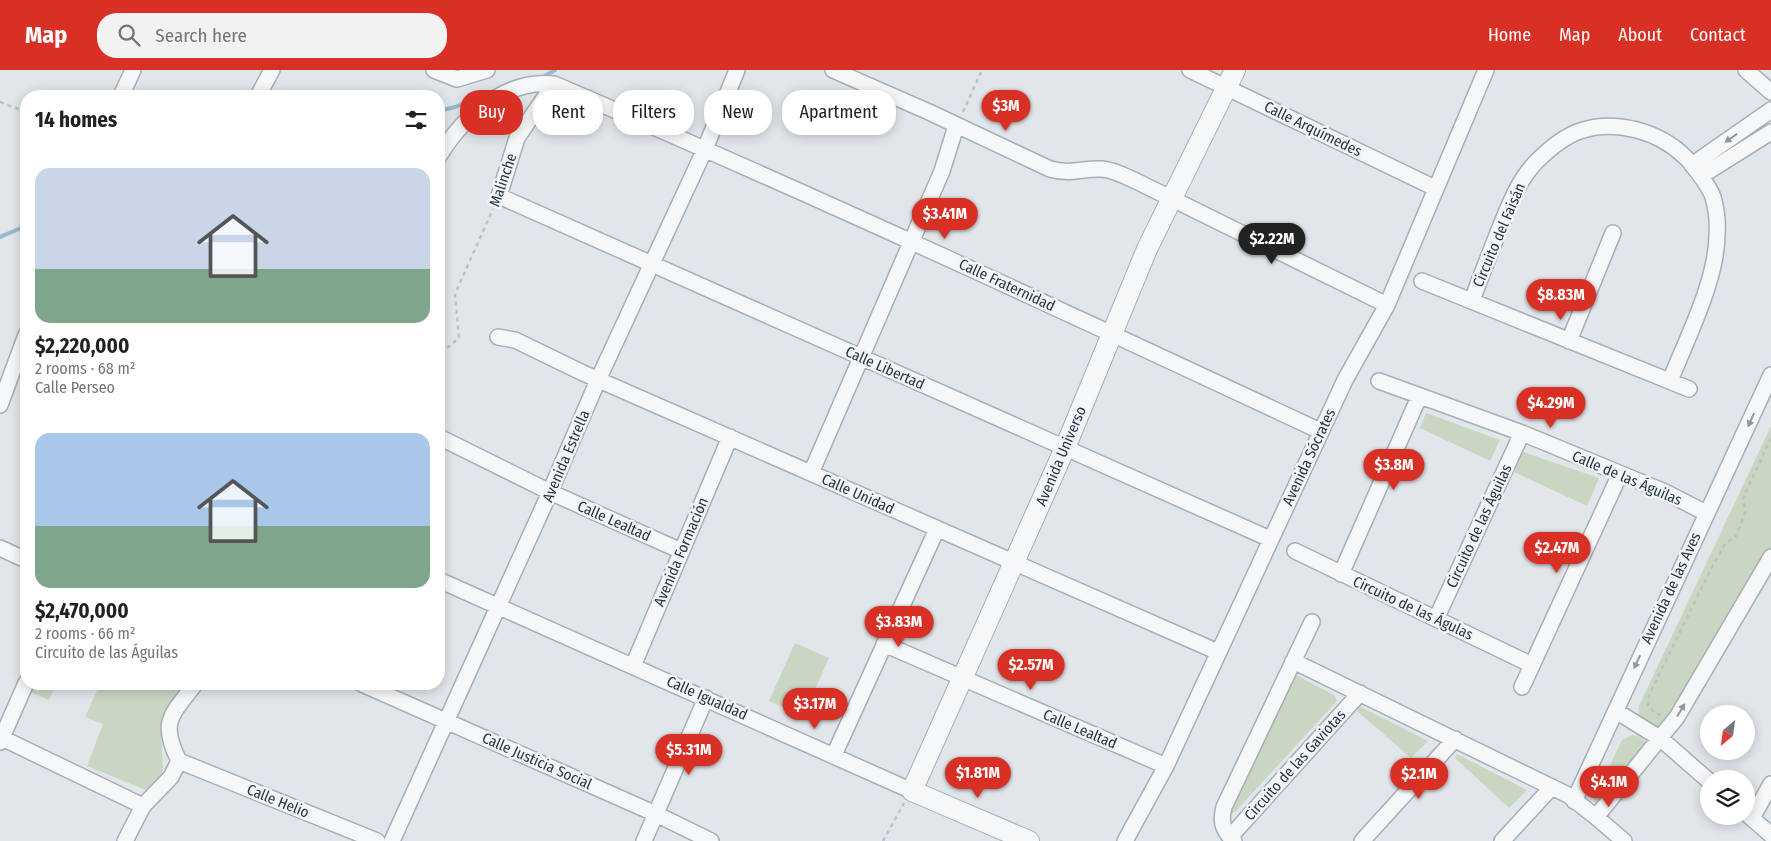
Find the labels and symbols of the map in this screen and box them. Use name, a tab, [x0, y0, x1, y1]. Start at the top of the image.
pin: $3M	[982, 90, 1030, 132]
street label: Calle Arquímedes	[1261, 98, 1365, 160]
one-way arrow	[1725, 133, 1738, 143]
street label: Malinche	[485, 151, 521, 209]
street label: Circuito del Faisán	[1469, 180, 1529, 290]
pin: $3.41M	[904, 198, 986, 240]
pin: $2.22M	[1231, 222, 1313, 265]
street label: Calle Fraternidad	[956, 255, 1058, 315]
pin: $8.83M	[1520, 278, 1602, 321]
street label: Calle Libertad	[843, 343, 927, 393]
pin: $4.29M	[1510, 386, 1592, 429]
street label: Avenida Universo	[1032, 403, 1090, 508]
street label: Avenida Sócrates	[1279, 406, 1339, 508]
street label: Avenida Estrella	[539, 407, 593, 505]
one-way arrow	[1746, 413, 1754, 427]
street label: Calle de las Águilas	[1569, 447, 1685, 509]
pin: $3.8M	[1359, 448, 1429, 491]
street label: Circuito de las Águilas	[1442, 461, 1516, 591]
street label: Calle Unidad	[819, 470, 897, 518]
street label: Avenida Formación	[650, 495, 712, 609]
street label: Calle Lealtad	[575, 497, 653, 545]
street label: Avenida de las Aves	[1637, 529, 1705, 647]
pin: $2.47M	[1516, 532, 1598, 574]
street label: Circuito de las Águlas	[1350, 572, 1476, 644]
pin: $3.83M	[858, 606, 940, 648]
pin: $2.57M	[990, 648, 1072, 691]
one-way arrow	[1633, 655, 1641, 669]
street label: Calle Igualdad	[664, 672, 750, 724]
pin: $3.17M	[774, 688, 856, 730]
one-way arrow	[1677, 704, 1686, 717]
street label: Calle Lealtad	[1040, 705, 1120, 753]
north arrow	[1700, 705, 1755, 760]
street label: Circuito de las Gaviotas	[1241, 706, 1349, 824]
street label: Calle Justicia Social	[479, 729, 595, 793]
pin: $5.31M	[648, 734, 730, 776]
pin: $1.81M	[937, 756, 1019, 799]
pin: $2.1M	[1384, 758, 1454, 800]
pin: $4.1M	[1574, 766, 1644, 808]
street label: Calle Helio	[244, 780, 312, 822]

